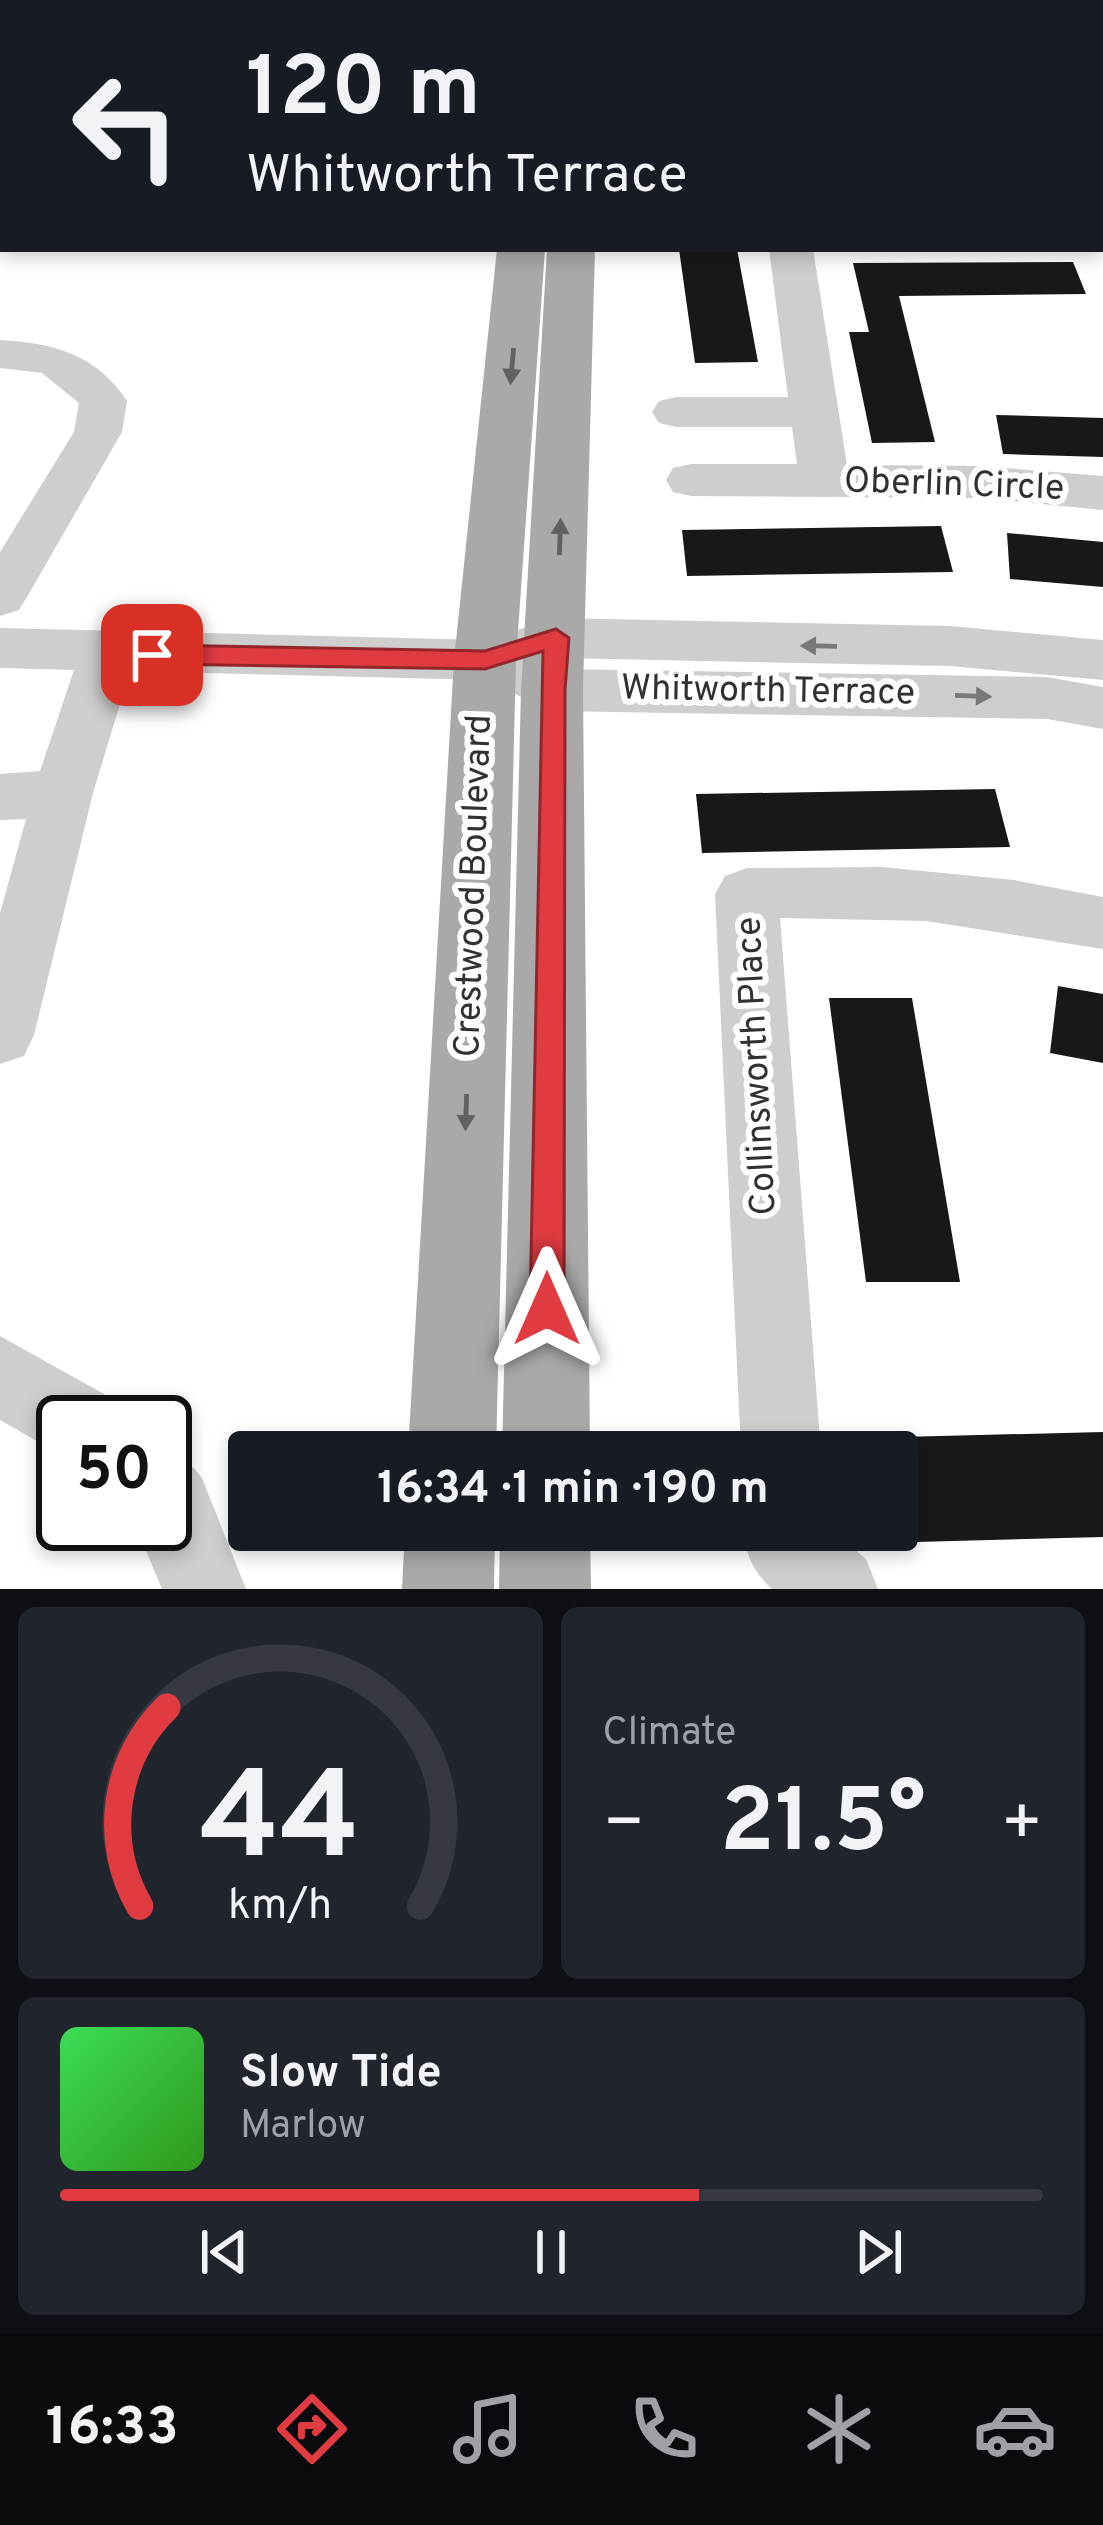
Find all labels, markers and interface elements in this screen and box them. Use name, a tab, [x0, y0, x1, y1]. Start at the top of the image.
text: 120 m	[246, 39, 481, 145]
icon: left	[48, 48, 204, 204]
text: Whitworth Terrace	[246, 143, 688, 212]
one-way arrow	[502, 348, 521, 385]
street label: Oberlin Circle	[843, 459, 1065, 513]
one-way arrow	[551, 517, 570, 555]
pin	[101, 604, 203, 706]
icon: arrive	[119, 622, 185, 688]
one-way arrow	[799, 637, 837, 656]
street label: Whitworth Terrace	[620, 666, 916, 718]
one-way arrow	[955, 687, 993, 706]
street label: Crestwood Boulevard	[446, 714, 504, 1058]
street label: Collinsworth Place	[727, 915, 789, 1217]
one-way arrow	[456, 1094, 475, 1132]
position arrow	[484, 1246, 610, 1372]
speed limit sign: 50	[36, 1395, 192, 1551]
text: 16:34 · 1 min · 190 m	[377, 1462, 769, 1519]
text: Climate	[603, 1710, 736, 1759]
text: 44	[200, 1745, 360, 1903]
text: 21.5°	[720, 1770, 926, 1883]
text: −	[603, 1785, 645, 1868]
text: +	[1000, 1785, 1043, 1868]
text: km/h	[228, 1880, 332, 1934]
text: Slow Tide	[240, 2046, 442, 2103]
text: Marlow	[240, 2103, 366, 2152]
icon: previous	[191, 2219, 257, 2285]
icon: pause	[518, 2219, 584, 2285]
icon: next	[846, 2219, 912, 2285]
icon: directions	[270, 2387, 354, 2471]
icon: music	[446, 2387, 530, 2471]
icon: phone	[622, 2387, 706, 2471]
icon: climate	[797, 2387, 881, 2471]
icon: car	[973, 2387, 1057, 2471]
text: 16:33	[46, 2395, 179, 2464]

